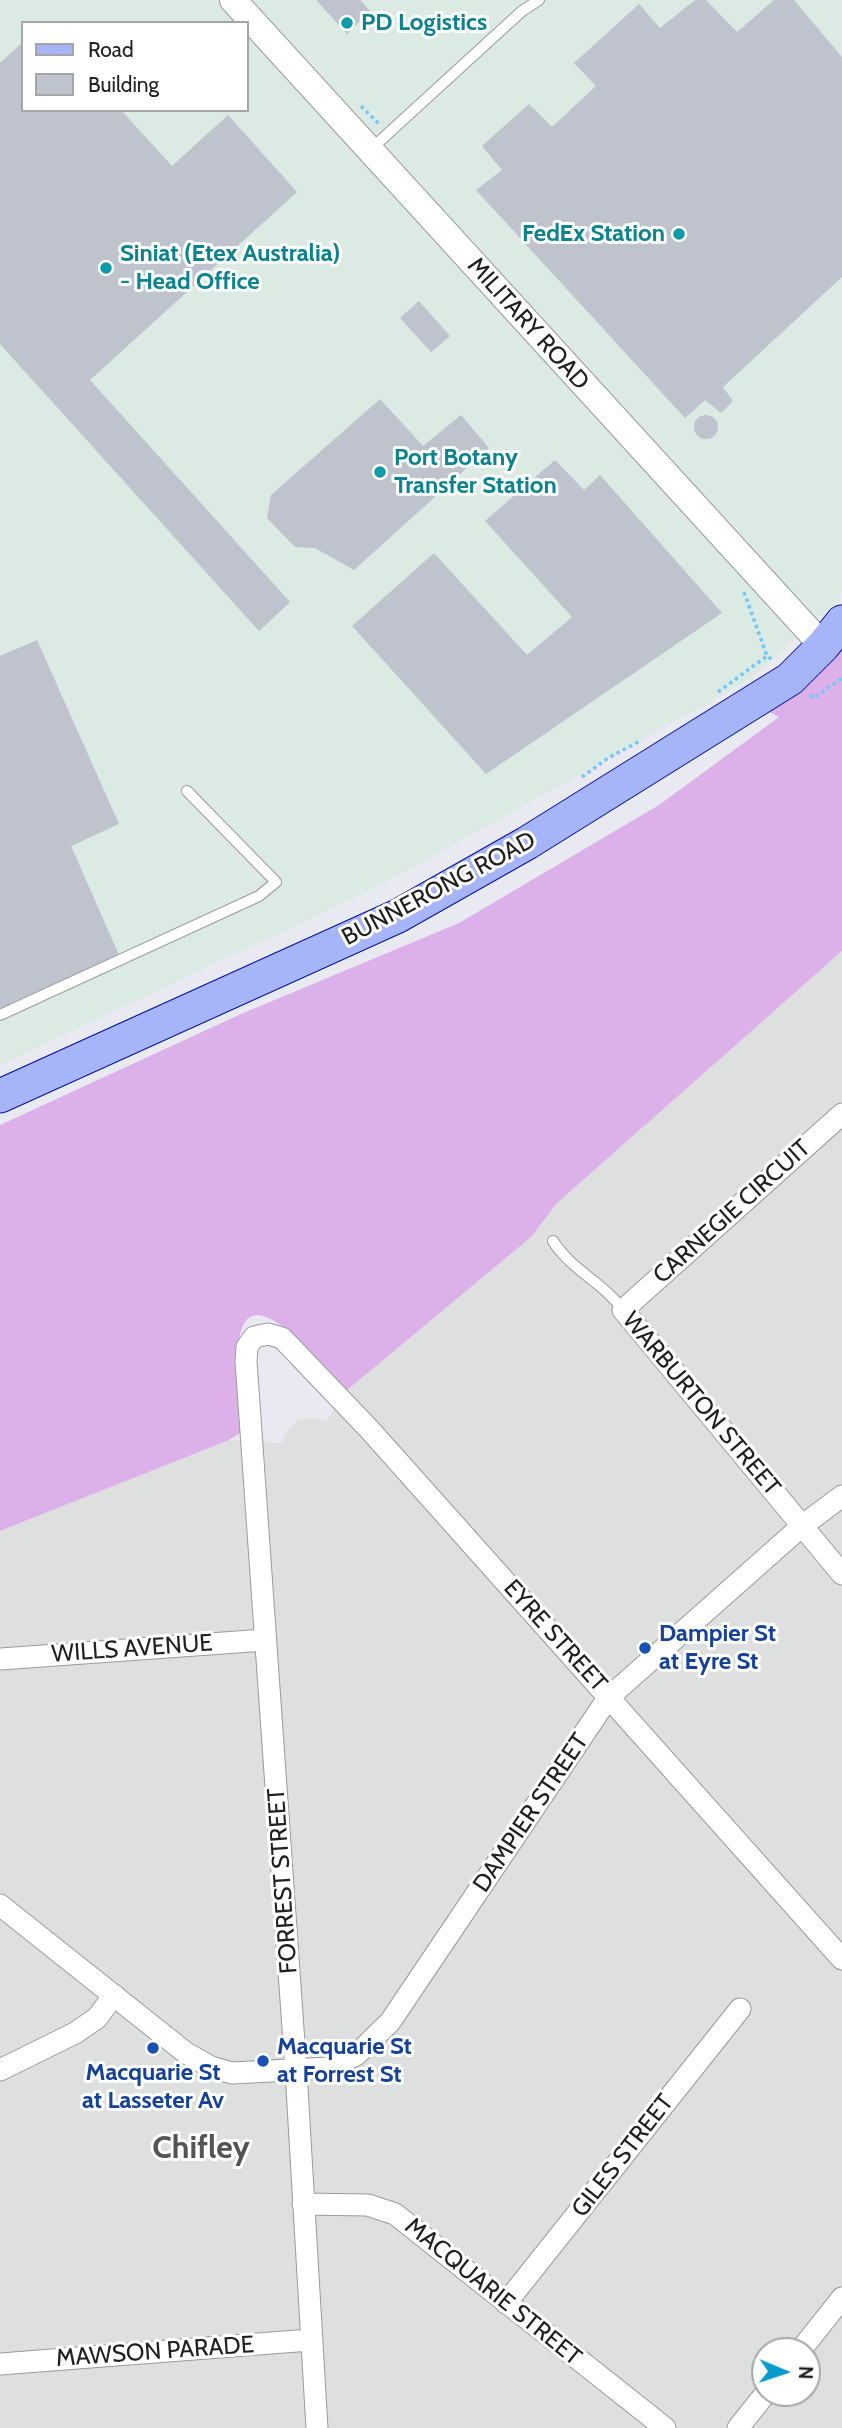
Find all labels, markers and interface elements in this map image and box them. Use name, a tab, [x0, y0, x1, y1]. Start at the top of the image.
place label: PD Logistics	[361, 9, 487, 37]
marker: PD Logistics	[339, 15, 355, 31]
legend	[21, 21, 248, 112]
text: Road	[88, 37, 134, 62]
text: Building	[88, 72, 159, 97]
place label: FedEx Station	[522, 220, 665, 248]
marker: FedEx Station	[671, 226, 687, 242]
place label: Siniat (Etex Australia) - Head Office	[120, 240, 340, 296]
street label: MILITARY ROAD	[461, 252, 595, 396]
marker: Siniat (Etex Australia) - Head Office	[98, 260, 114, 276]
place label: Port Botany Transfer Station	[394, 444, 557, 500]
marker: Port Botany Transfer Station	[372, 464, 388, 480]
street label: BUNNERONG ROAD	[337, 826, 541, 952]
street label: CARNEGIE CIRCUIT	[648, 1134, 816, 1290]
street label: WARBURTON STREET	[616, 1306, 786, 1502]
street label: EYRE STREET	[497, 1574, 613, 1698]
place label: Dampier St at Eyre St	[659, 1620, 776, 1676]
street label: WILLS AVENUE	[50, 1629, 214, 1669]
marker: Dampier St at Eyre St	[637, 1640, 653, 1656]
street label: DAMPIER STREET	[467, 1728, 595, 1898]
street label: FORREST STREET	[262, 1787, 304, 1975]
place label: Macquarie St at Forrest St	[277, 2033, 412, 2089]
marker: Macquarie St at Lasseter Av	[145, 2040, 161, 2056]
marker: Macquarie St at Forrest St	[255, 2053, 271, 2069]
place label: Macquarie St at Lasseter Av	[82, 2059, 224, 2115]
street label: GILES STREET	[566, 2089, 680, 2223]
district label: Chifley	[152, 2130, 250, 2168]
street label: MACQUARIE STREET	[399, 2212, 587, 2372]
street label: MAWSON PARADE	[55, 2331, 255, 2373]
north arrow	[751, 2337, 821, 2407]
text: N	[794, 2366, 817, 2380]

